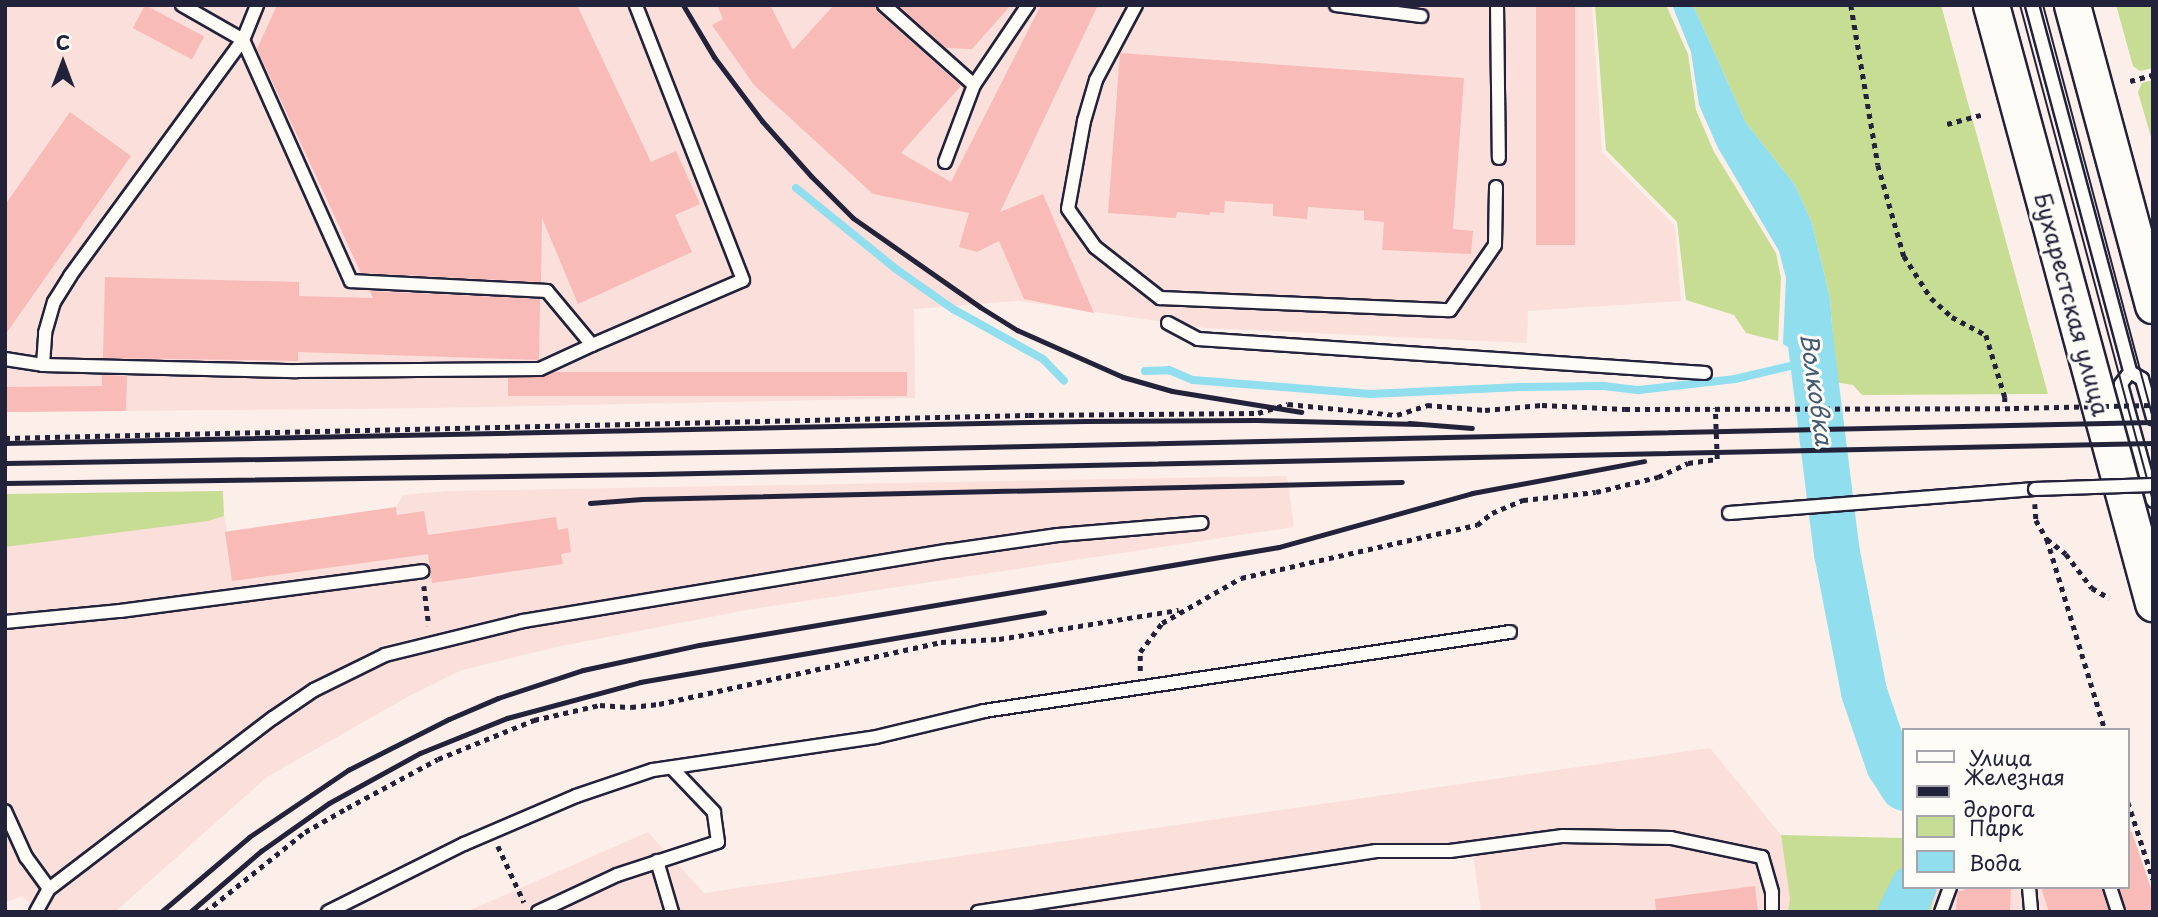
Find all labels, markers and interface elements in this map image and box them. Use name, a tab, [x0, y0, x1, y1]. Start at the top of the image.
north arrow	[28, 28, 98, 98]
text: С	[56, 28, 70, 56]
street label: Бухарестская улица	[2029, 189, 2115, 419]
water label: Волковка	[1795, 331, 1839, 447]
legend	[1902, 728, 2130, 889]
text: Улица	[1969, 741, 2032, 773]
text: Железная дорога	[1964, 760, 2065, 824]
text: Парк	[1969, 811, 2023, 843]
text: Вода	[1969, 846, 2021, 878]

